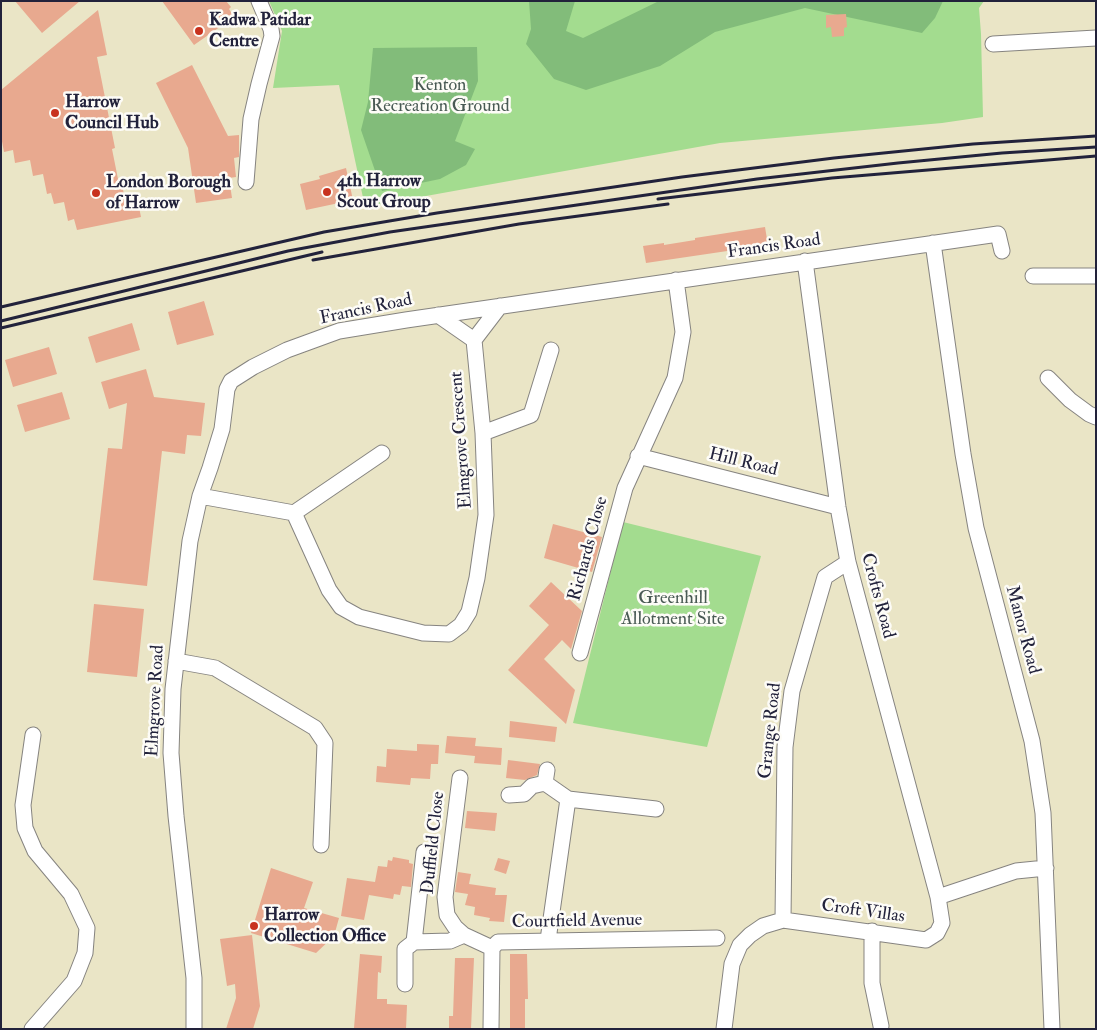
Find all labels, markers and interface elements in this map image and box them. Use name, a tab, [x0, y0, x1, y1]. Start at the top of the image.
place label: Kadwa Patidar Centre	[209, 10, 311, 52]
marker: Kadwa Patidar Centre	[193, 25, 205, 37]
park label: Kenton Recreation Ground	[370, 75, 510, 118]
place label: Harrow Council Hub	[65, 92, 159, 134]
marker: Harrow Council Hub	[49, 107, 61, 119]
place label: 4th Harrow Scout Group	[337, 171, 431, 213]
place label: London Borough of Harrow	[106, 172, 231, 214]
marker: 4th Harrow Scout Group	[321, 186, 333, 198]
marker: London Borough of Harrow	[90, 187, 102, 199]
street label: Francis Road	[726, 230, 822, 264]
street label: Francis Road	[318, 290, 414, 330]
street label: Elmgrove Crescent	[446, 371, 478, 509]
street label: Hill Road	[706, 444, 780, 482]
street label: Richards Close	[565, 494, 613, 604]
street label: Crofts Road	[855, 551, 899, 641]
street label: Manor Road	[1000, 583, 1044, 677]
park label: Greenhill Allotment Site	[621, 588, 725, 630]
street label: Elmgrove Road	[142, 644, 170, 758]
street label: Grange Road	[755, 682, 787, 780]
street label: Duffield Close	[418, 791, 450, 895]
street label: Croft Villas	[820, 895, 906, 929]
place label: Harrow Collection Office	[264, 905, 386, 948]
street label: Courtfield Avenue	[512, 910, 642, 934]
marker: Harrow Collection Office	[248, 920, 260, 932]

